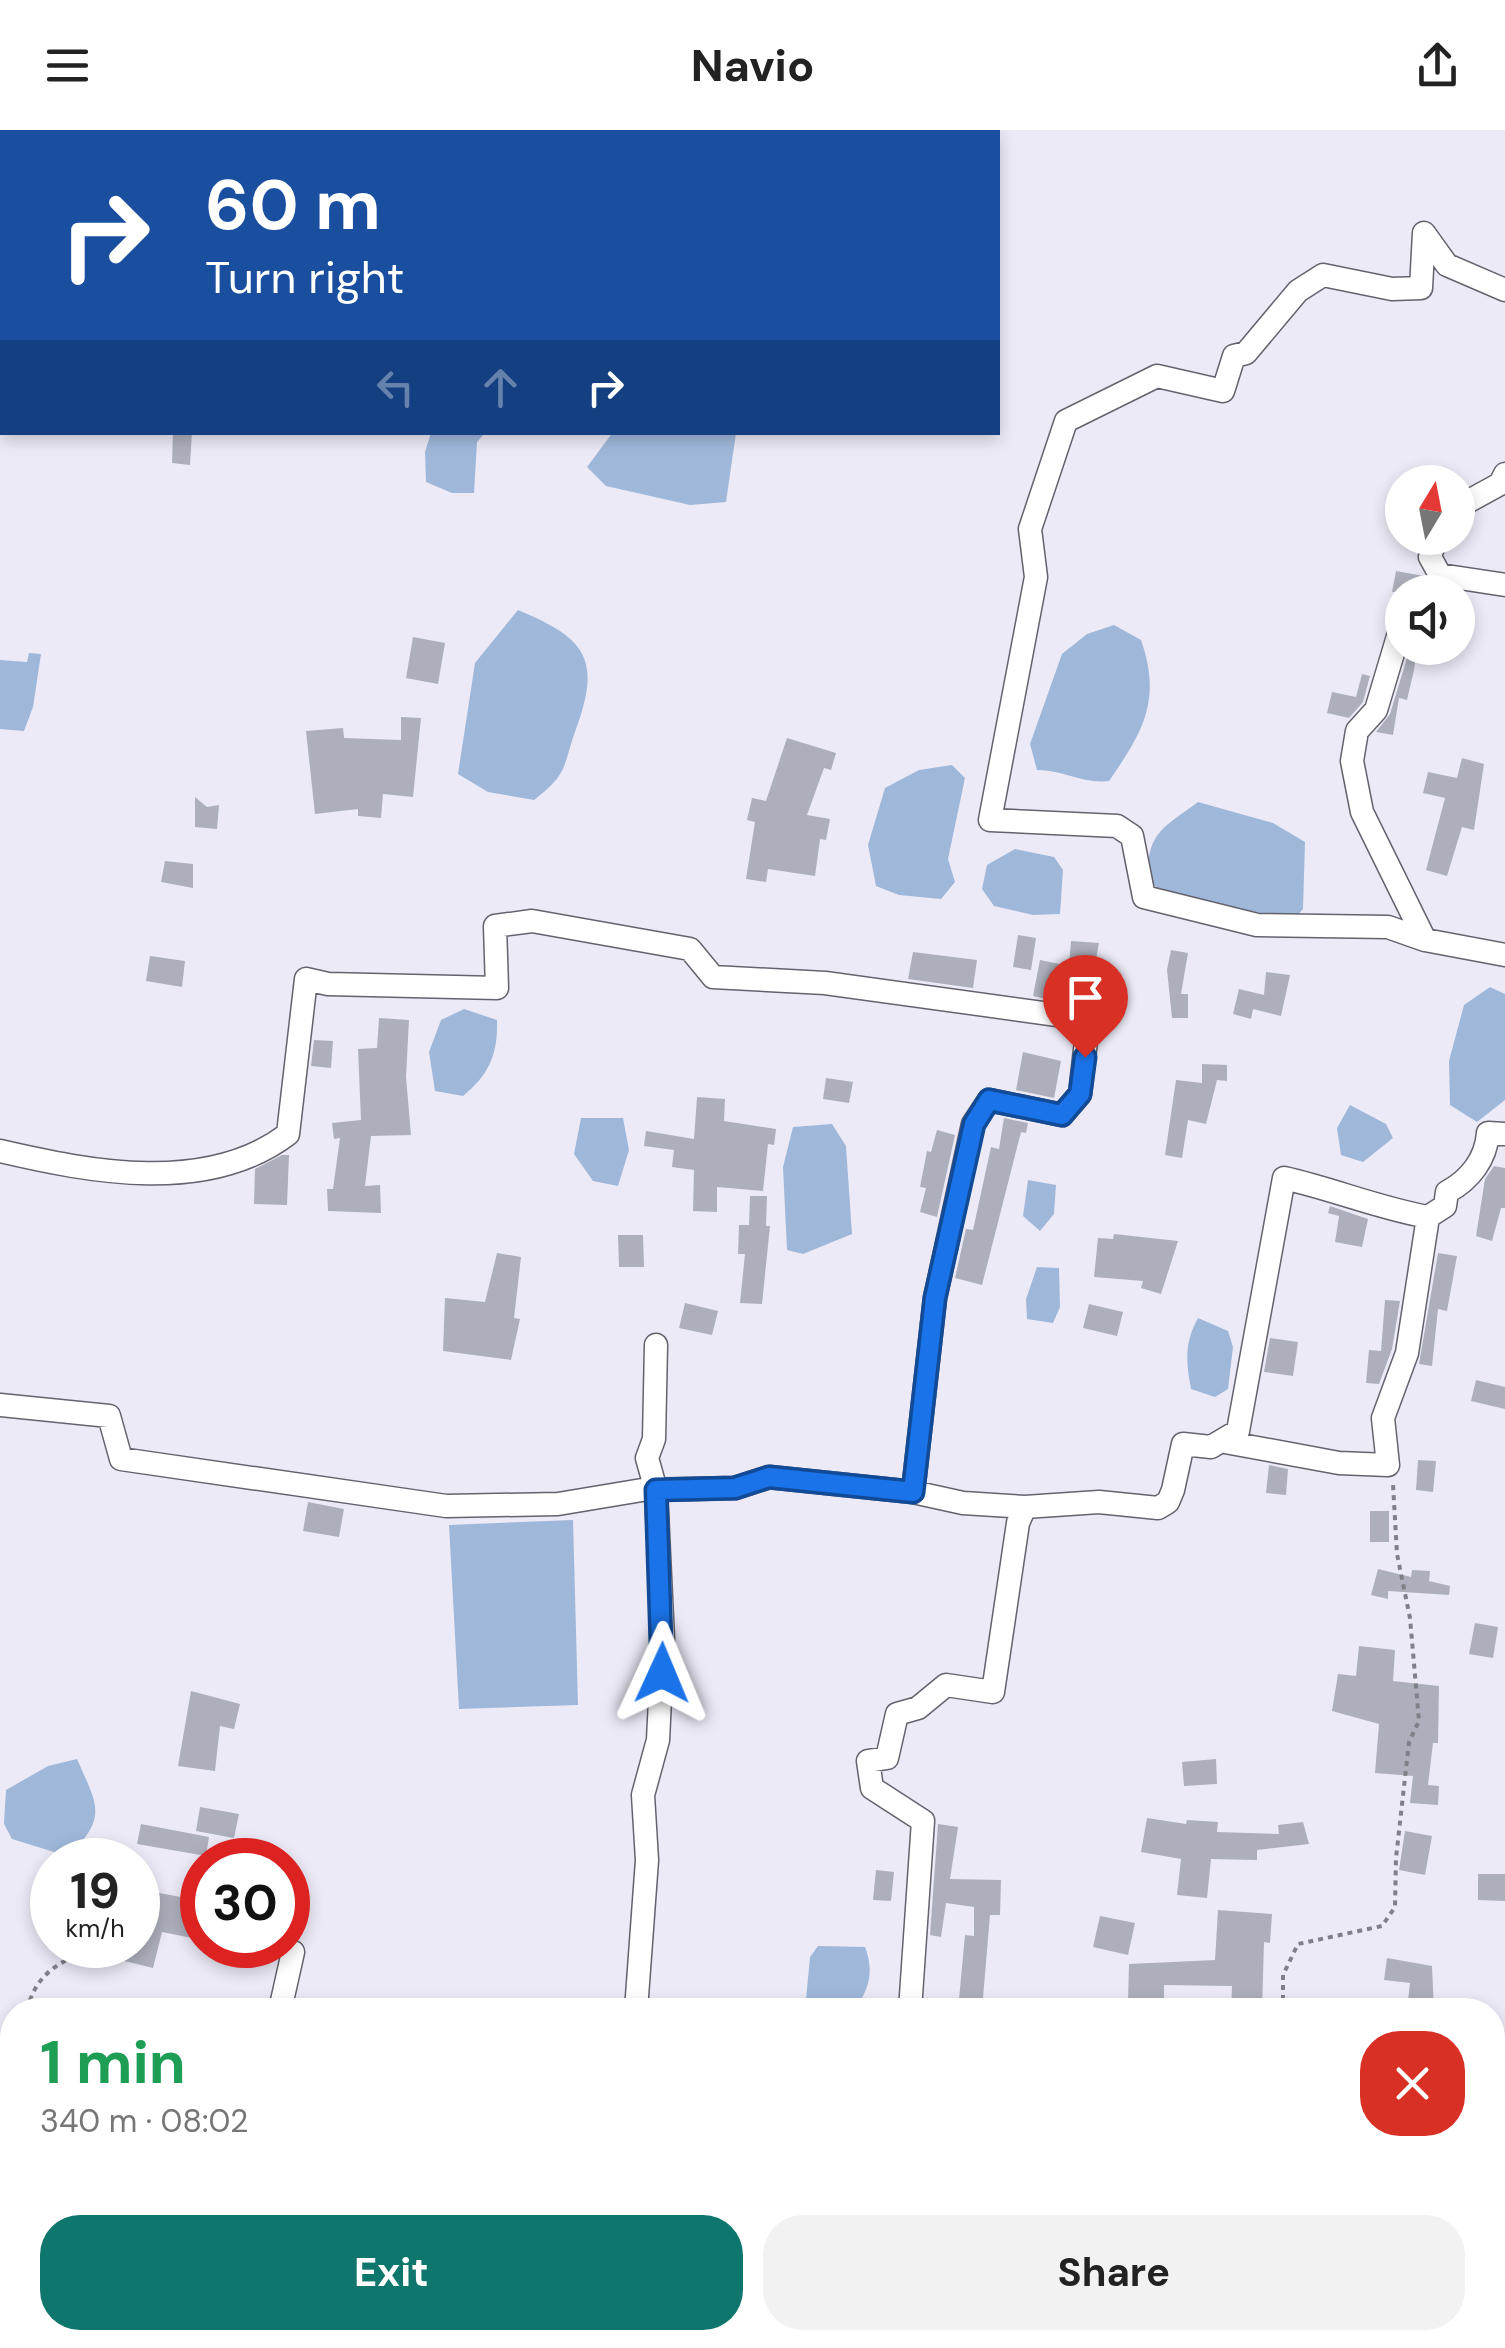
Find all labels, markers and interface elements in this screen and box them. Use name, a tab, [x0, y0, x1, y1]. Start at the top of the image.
text: Navio	[691, 36, 814, 95]
icon: menu	[40, 38, 95, 93]
icon: share	[1410, 38, 1465, 93]
text: 60 m	[205, 160, 381, 251]
icon: right	[40, 170, 170, 300]
text: Turn right	[205, 248, 404, 307]
icon: left	[368, 360, 423, 415]
icon: ahead	[473, 360, 528, 415]
icon: right	[578, 360, 633, 415]
north arrow	[1385, 465, 1475, 555]
map controls	[1385, 465, 1475, 665]
button: sound	[1385, 575, 1475, 665]
pin	[1043, 955, 1128, 1058]
icon: arrive	[1058, 970, 1113, 1025]
position arrow	[610, 1621, 714, 1725]
speed limit sign: 30	[180, 1838, 310, 1968]
text: 19	[70, 1858, 120, 1924]
text: km/h	[65, 1912, 125, 1945]
text: 1 min	[40, 2023, 186, 2102]
button: close	[1360, 2031, 1465, 2136]
text: 340 m · 08:02	[40, 2100, 248, 2142]
button: Exit	[40, 2215, 743, 2330]
button: Share	[763, 2215, 1465, 2330]

